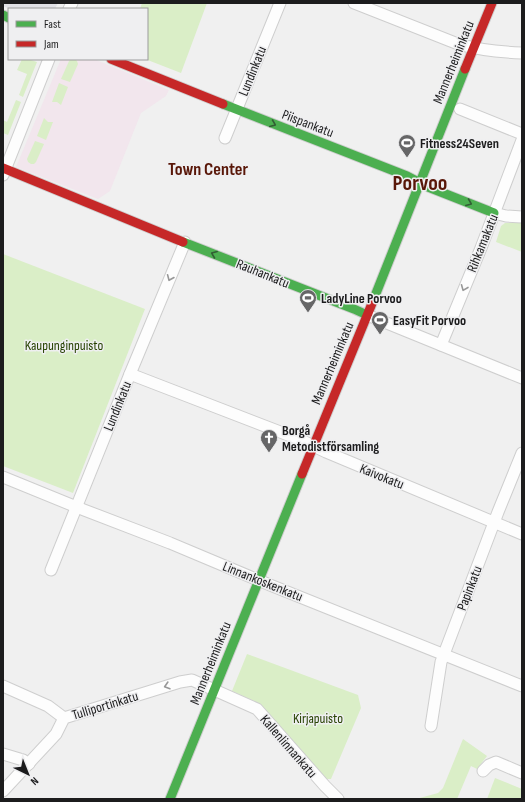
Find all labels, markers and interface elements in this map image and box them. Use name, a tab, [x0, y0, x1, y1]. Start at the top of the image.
legend	[8, 8, 148, 60]
text: Fast	[44, 17, 61, 32]
street label: Mannerheiminkatu	[429, 18, 478, 106]
text: Jam	[43, 37, 59, 52]
street label: Lundinkatu	[235, 44, 270, 99]
street label: Piispankatu	[279, 106, 336, 141]
one-way arrow	[268, 119, 276, 127]
sports icon: Fitness24Seven	[397, 133, 417, 158]
place label: Fitness24Seven	[420, 135, 499, 152]
district label: Town Center	[168, 159, 249, 180]
district label: Porvoo	[393, 170, 447, 197]
one-way arrow	[465, 198, 473, 206]
street label: Rihkamakatu	[463, 212, 502, 275]
one-way arrow	[211, 250, 218, 258]
street label: Rauhankatu	[234, 255, 292, 292]
one-way arrow	[166, 274, 174, 281]
one-way arrow	[461, 284, 469, 292]
sports icon: LadyLine Porvoo	[298, 288, 318, 313]
place label: LadyLine Porvoo	[321, 290, 402, 307]
sports icon: EasyFit Porvoo	[370, 310, 390, 335]
place label: EasyFit Porvoo	[393, 312, 466, 329]
street label: Mannerheiminkatu	[307, 319, 358, 407]
park label: Kaupunginpuisto	[25, 337, 103, 354]
street label: Lundinkatu	[100, 379, 135, 434]
place label: Borgå Metodistförsamling	[282, 422, 379, 455]
church icon: Borgå Metodistförsamling	[259, 428, 279, 453]
street label: Kaivokatu	[357, 460, 407, 493]
street label: Linnankoskenkatu	[220, 558, 305, 605]
street label: Papinkatu	[453, 563, 486, 613]
street label: Mannerheiminkatu	[186, 619, 235, 707]
one-way arrow	[164, 681, 171, 690]
street label: Tulliportinkatu	[70, 687, 140, 724]
park label: Kirjapuisto	[293, 710, 343, 727]
street label: Kallenlinnankatu	[257, 711, 321, 782]
north arrow	[8, 754, 48, 794]
text: N	[28, 774, 41, 788]

